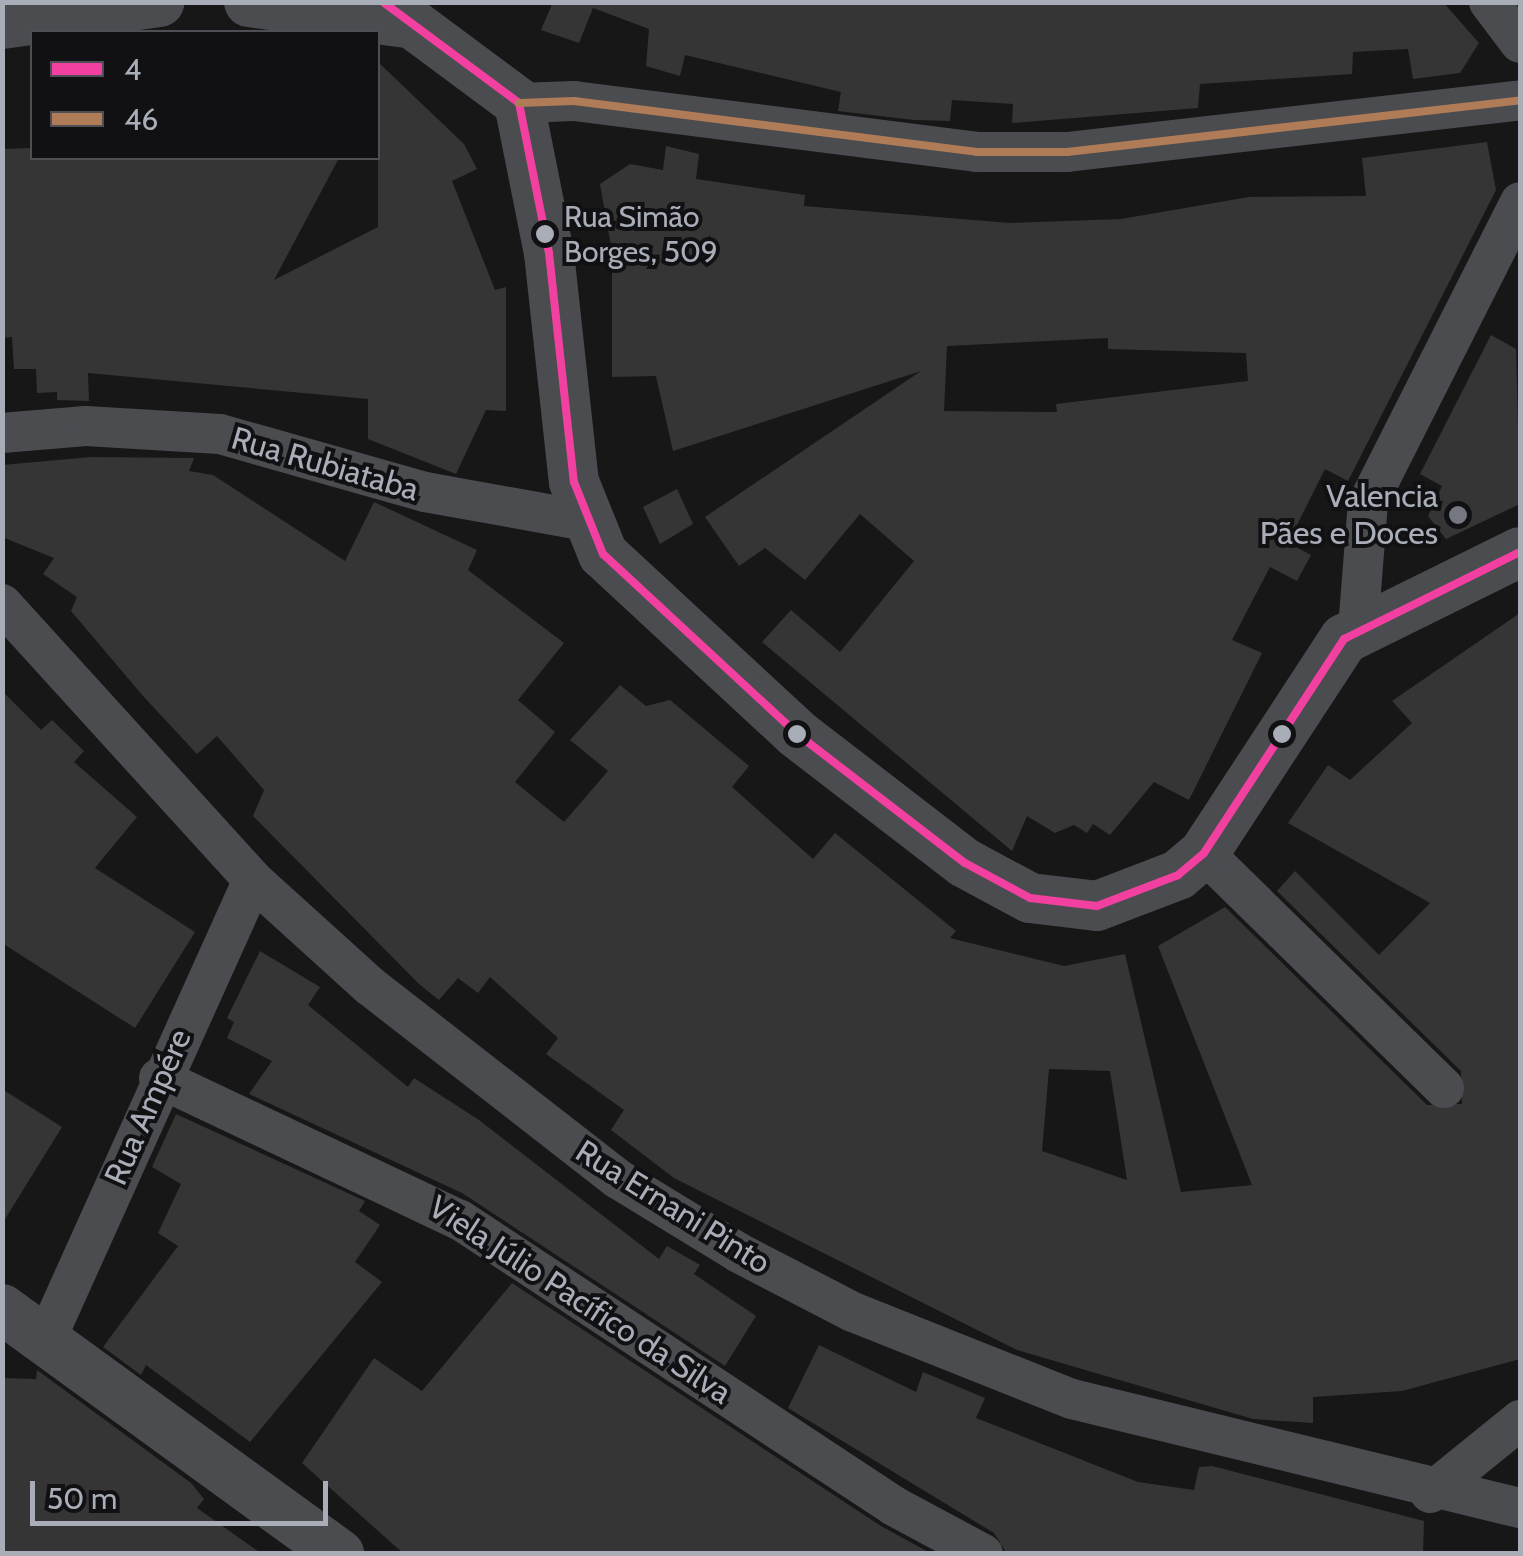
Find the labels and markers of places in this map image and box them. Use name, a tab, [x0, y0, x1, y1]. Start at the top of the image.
place label: Rua Simão Borges, 509	[564, 199, 718, 270]
marker: Rua Simão Borges, 509	[535, 224, 555, 244]
place label: Valencia Pães e Doces	[1260, 478, 1438, 553]
marker: Valencia Pães e Doces	[1447, 504, 1469, 526]
unlabelled marker	[787, 724, 807, 744]
unlabelled marker	[1272, 724, 1292, 744]

